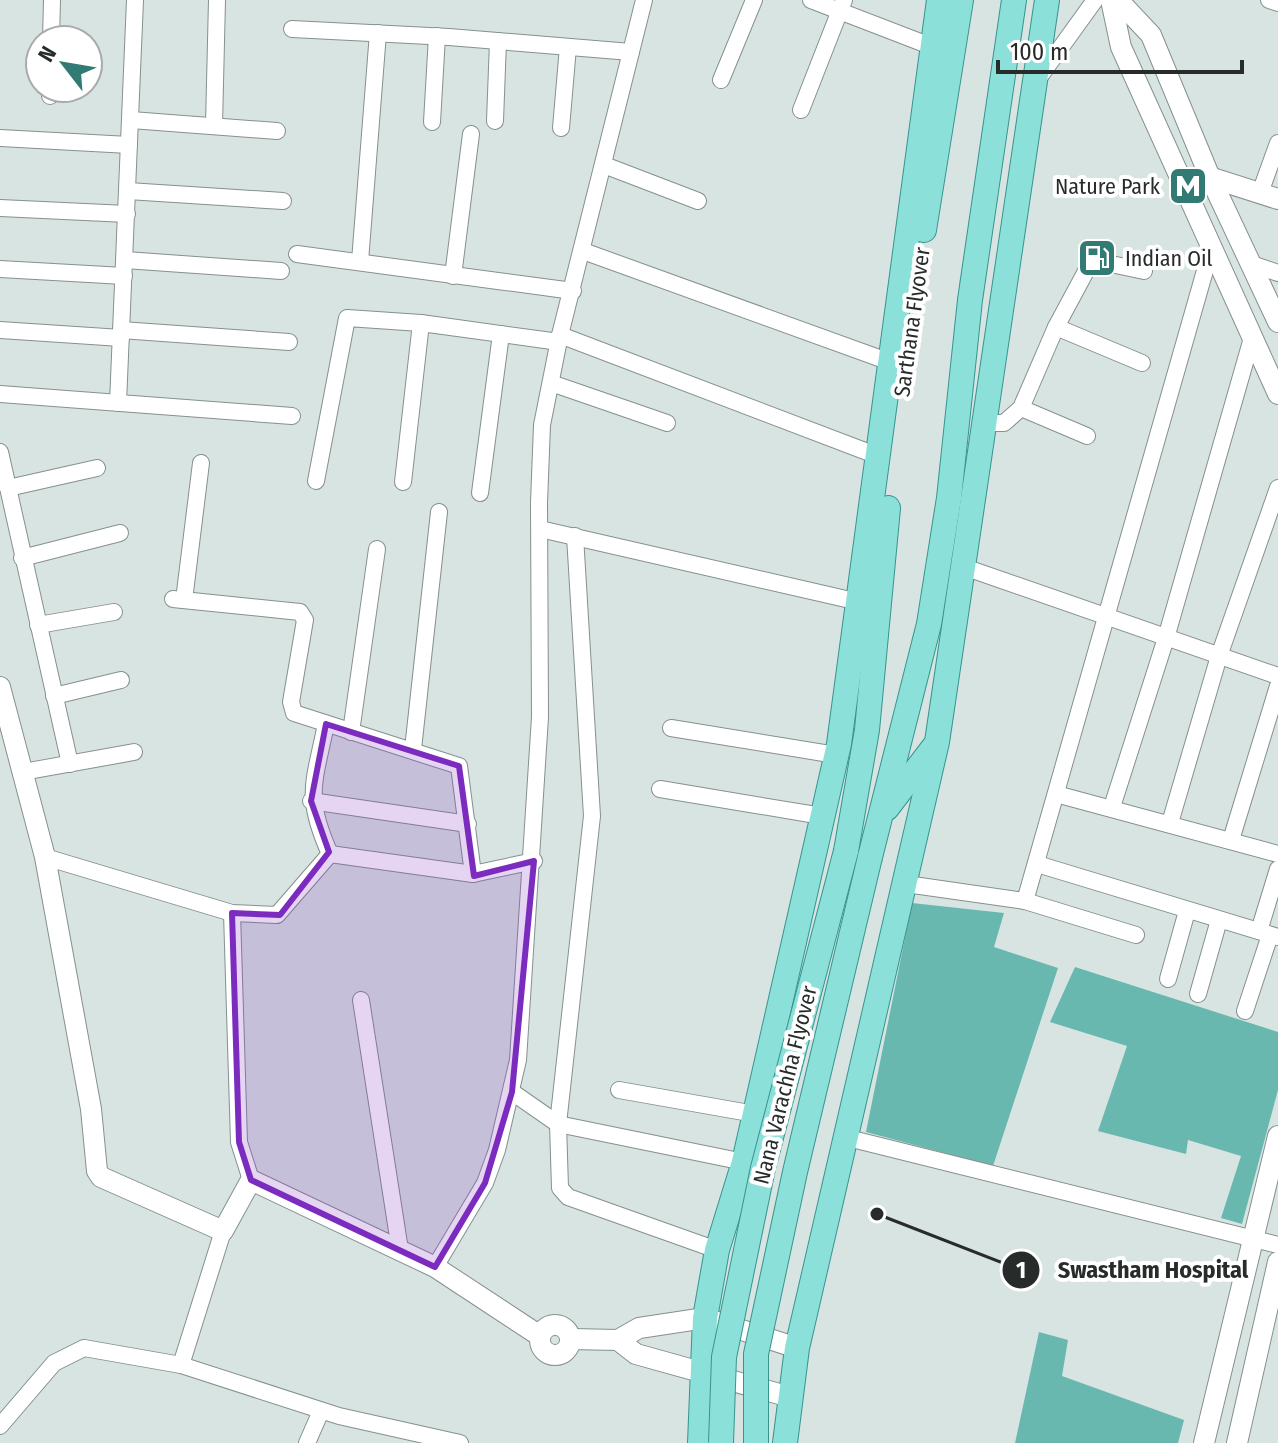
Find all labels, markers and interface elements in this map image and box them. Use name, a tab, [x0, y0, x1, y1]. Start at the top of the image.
north arrow	[24, 24, 104, 104]
scale bar	[998, 24, 1242, 74]
text: 100 m	[1010, 38, 1068, 66]
text: N	[32, 41, 62, 67]
metro station icon: Nature Park	[1167, 165, 1209, 207]
place label: Nature Park	[1055, 173, 1161, 200]
fuel station icon: Indian Oil	[1076, 237, 1118, 279]
street label: Sarthana Flyover	[888, 245, 936, 399]
place label: Indian Oil	[1125, 245, 1213, 272]
street label: Nana Varachha Flyover	[747, 983, 823, 1187]
callout: Swastham Hospital	[1001, 1246, 1264, 1294]
text: 1	[1016, 1256, 1026, 1284]
text: Swastham Hospital	[1058, 1256, 1249, 1284]

